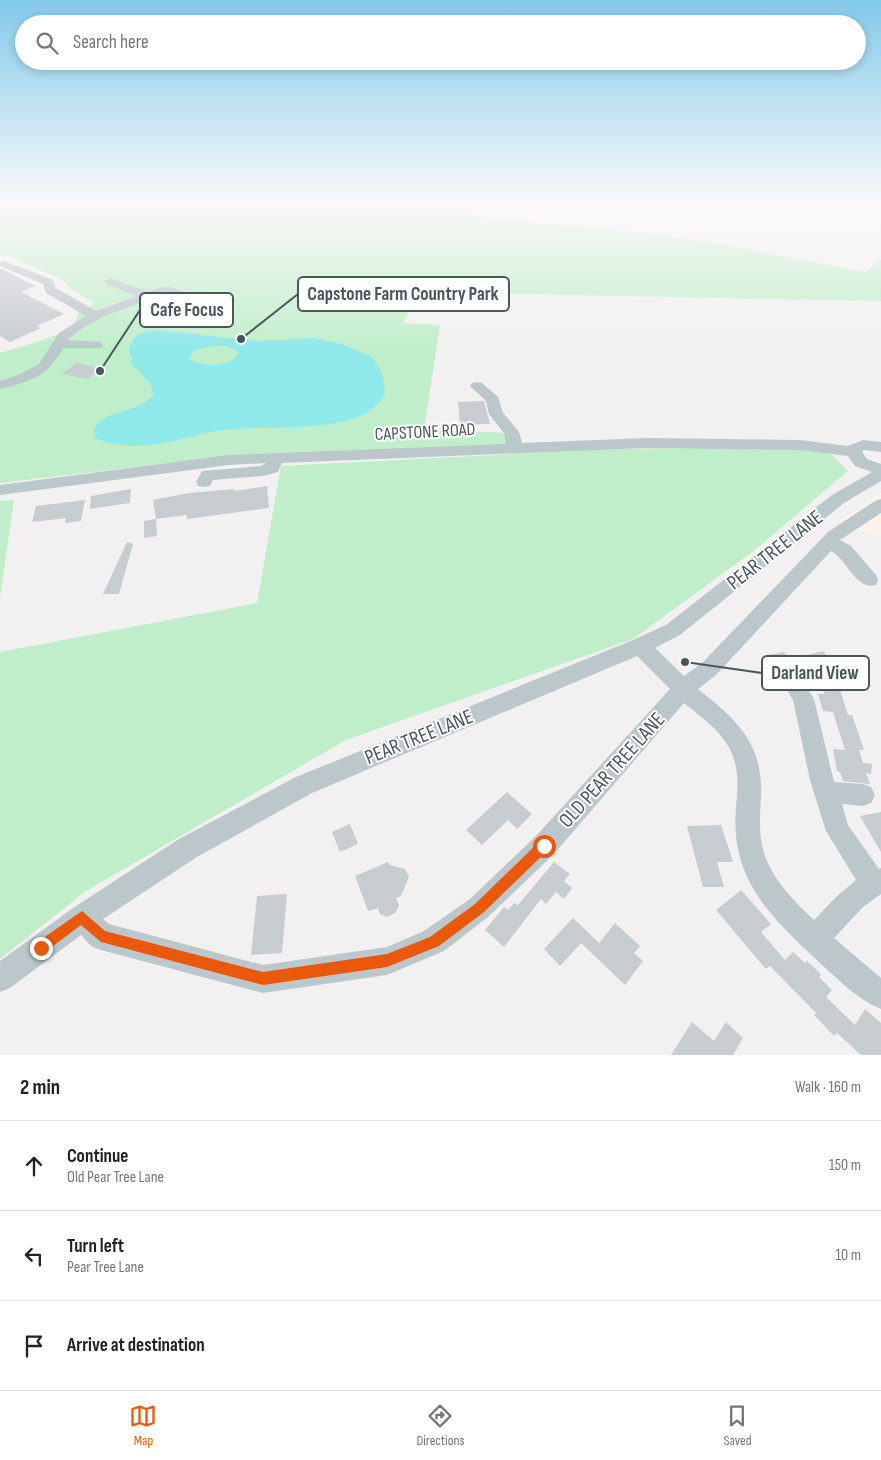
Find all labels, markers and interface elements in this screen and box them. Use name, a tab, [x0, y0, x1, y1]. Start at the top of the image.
search box	[15, 15, 866, 70]
icon: search	[33, 29, 61, 57]
text: Search here	[73, 31, 149, 54]
callout: Capstone Farm Country Park	[298, 277, 509, 311]
text: Capstone Farm Country Park	[307, 283, 499, 306]
callout: Cafe Focus	[140, 293, 233, 327]
text: Cafe Focus	[150, 299, 224, 322]
street label: CAPSTONE ROAD	[374, 419, 476, 445]
street label: PEAR TREE LANE	[722, 505, 828, 595]
callout: Darland View	[762, 656, 869, 690]
text: Darland View	[771, 662, 859, 685]
street label: PEAR TREE LANE	[361, 704, 477, 770]
street label: OLD PEAR TREE LANE	[554, 707, 670, 833]
route start	[533, 835, 556, 858]
route end	[30, 937, 53, 960]
text: 2 min	[20, 1075, 60, 1100]
text: Walk · 160 m	[795, 1078, 861, 1097]
text: Continue	[67, 1145, 128, 1168]
icon: ahead	[20, 1152, 48, 1180]
text: 150 m	[829, 1156, 861, 1175]
text: Old Pear Tree Lane	[67, 1168, 164, 1187]
text: Turn left	[67, 1235, 124, 1258]
icon: left	[20, 1242, 48, 1270]
text: 10 m	[835, 1246, 861, 1265]
text: Pear Tree Lane	[67, 1258, 144, 1277]
icon: arrive	[20, 1332, 48, 1360]
text: Arrive at destination	[67, 1334, 205, 1357]
tab: Map	[129, 1402, 157, 1449]
tab: Directions	[416, 1402, 465, 1449]
tab: Saved	[723, 1402, 752, 1449]

